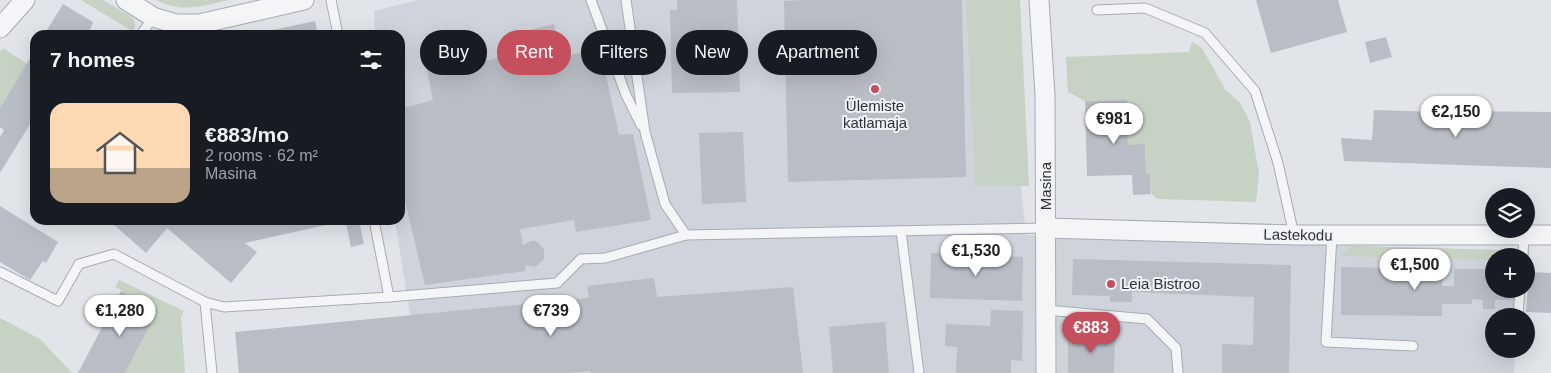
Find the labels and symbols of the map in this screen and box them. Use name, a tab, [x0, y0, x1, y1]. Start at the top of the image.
marker: Ülemiste katlamaja	[869, 83, 881, 95]
pin: €2,150	[1415, 96, 1497, 138]
place label: Ülemiste katlamaja	[843, 97, 908, 131]
pin: €981	[1084, 102, 1144, 145]
street label: Masina	[1037, 161, 1054, 210]
street label: Lastekodu	[1263, 225, 1333, 244]
pin: €1,530	[935, 234, 1017, 277]
pin: €1,500	[1374, 248, 1456, 291]
place label: Leia Bistroo	[1121, 275, 1200, 292]
marker: Leia Bistroo	[1105, 278, 1117, 290]
pin: €1,280	[79, 294, 161, 337]
pin: €739	[521, 294, 581, 337]
pin: €883	[1061, 312, 1121, 354]

